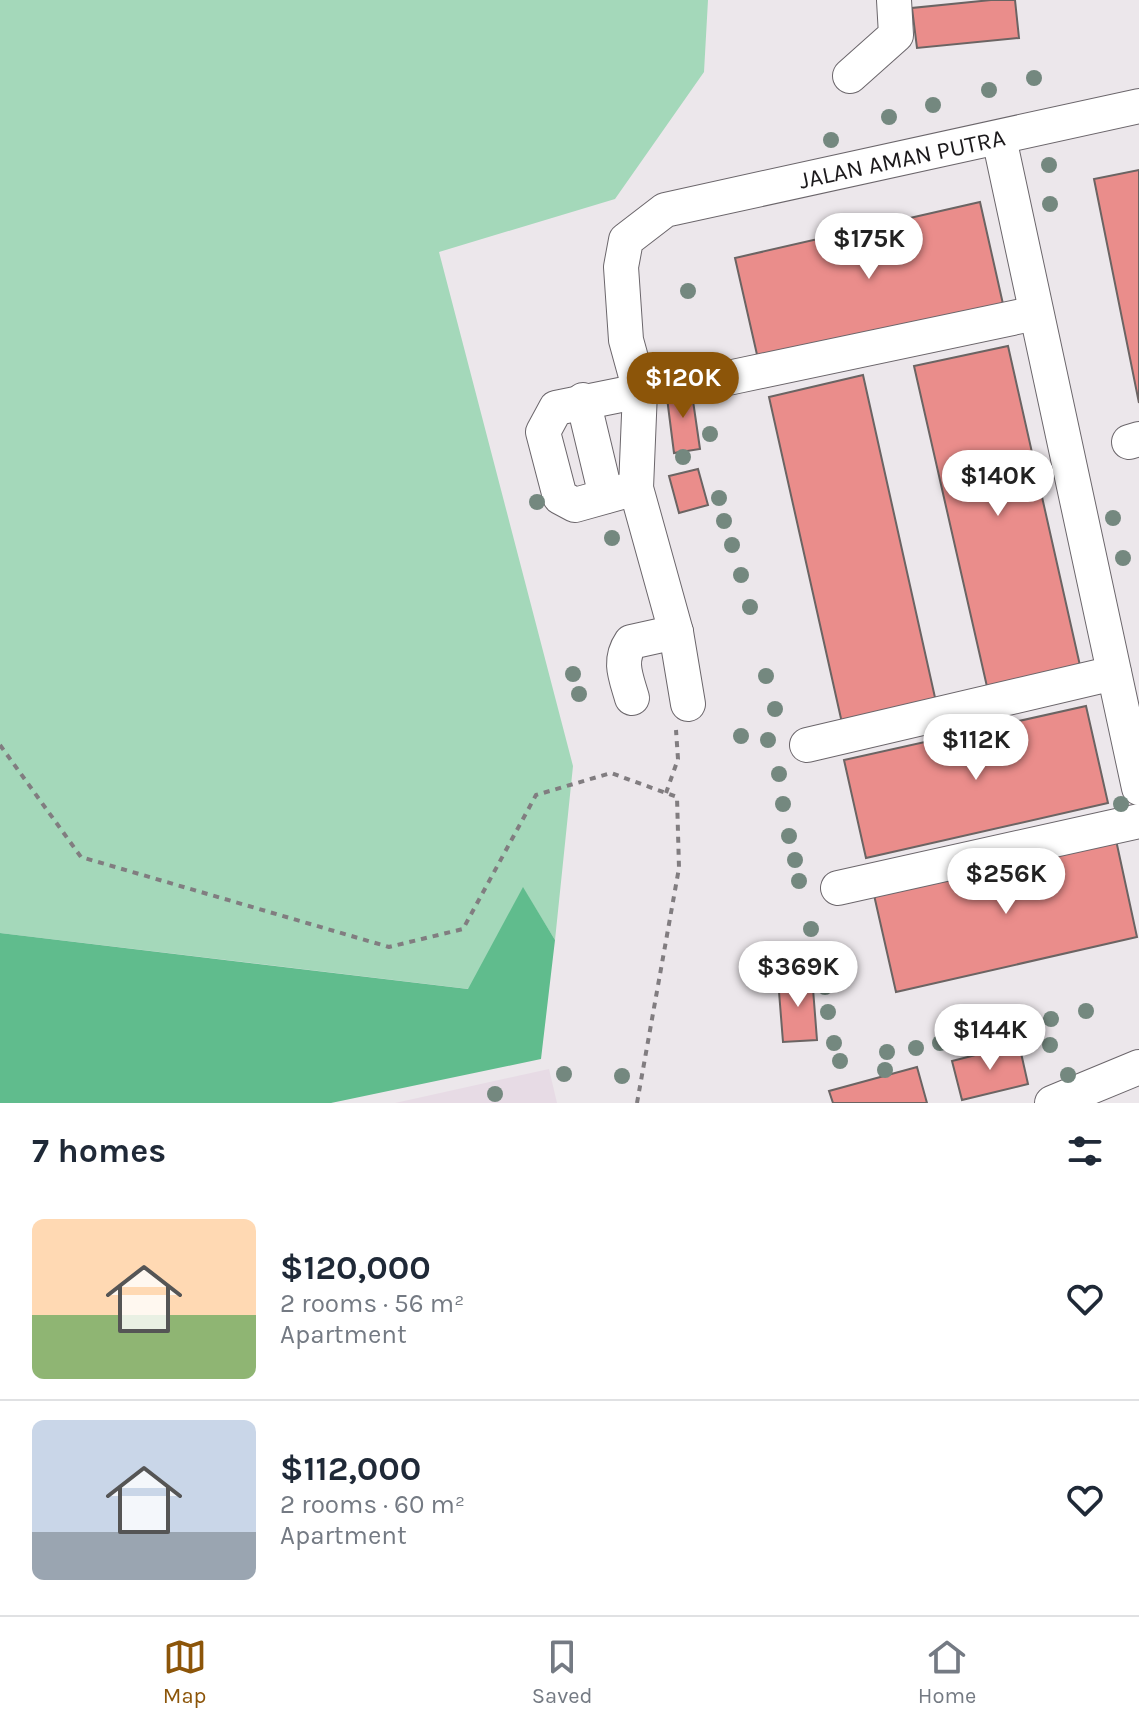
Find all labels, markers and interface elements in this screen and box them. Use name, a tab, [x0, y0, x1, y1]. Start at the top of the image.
street label: JALAN AMAN PUTRA	[796, 123, 1008, 195]
pin: $175K	[813, 213, 925, 281]
text: $175K	[833, 223, 905, 254]
pin: $120K	[627, 352, 739, 420]
text: $120K	[645, 362, 721, 393]
pin: $140K	[942, 450, 1054, 518]
text: $140K	[960, 460, 1036, 491]
pin: $112K	[920, 714, 1032, 782]
text: $112K	[941, 724, 1011, 755]
pin: $256K	[950, 848, 1062, 916]
text: $256K	[965, 858, 1047, 889]
pin: $369K	[742, 941, 854, 1009]
text: $369K	[757, 951, 839, 982]
pin: $144K	[934, 1004, 1046, 1072]
text: $144K	[952, 1014, 1028, 1045]
icon: filters	[1063, 1129, 1107, 1173]
text: 7 homes	[32, 1131, 166, 1171]
text: $120,000	[280, 1248, 431, 1288]
icon: home	[96, 1251, 192, 1347]
icon: heart	[1063, 1277, 1107, 1321]
text: 2 rooms · 56 m²	[280, 1288, 465, 1319]
text: Apartment	[280, 1319, 407, 1350]
text: $112,000	[280, 1449, 421, 1489]
icon: home	[96, 1452, 192, 1548]
icon: heart	[1063, 1478, 1107, 1522]
text: 2 rooms · 60 m²	[280, 1489, 465, 1520]
text: Apartment	[280, 1520, 407, 1551]
tab: Map	[163, 1635, 207, 1709]
tab: Saved	[532, 1635, 593, 1709]
tab: Home	[918, 1635, 976, 1709]

